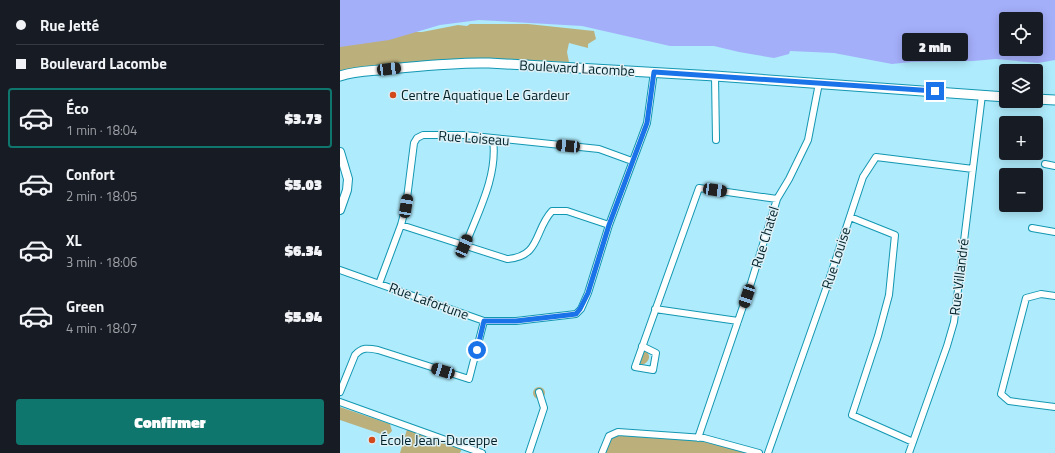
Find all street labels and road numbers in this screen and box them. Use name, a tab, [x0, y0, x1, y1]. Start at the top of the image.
street label: Boulevard Lacombe	[519, 54, 635, 81]
street label: Rue Loiseau	[438, 125, 510, 150]
street label: Rue Chatel	[745, 203, 784, 270]
street label: Rue Louise	[816, 224, 855, 292]
street label: Rue Villandré	[943, 237, 974, 317]
street label: Rue Lafortune	[386, 276, 472, 325]

